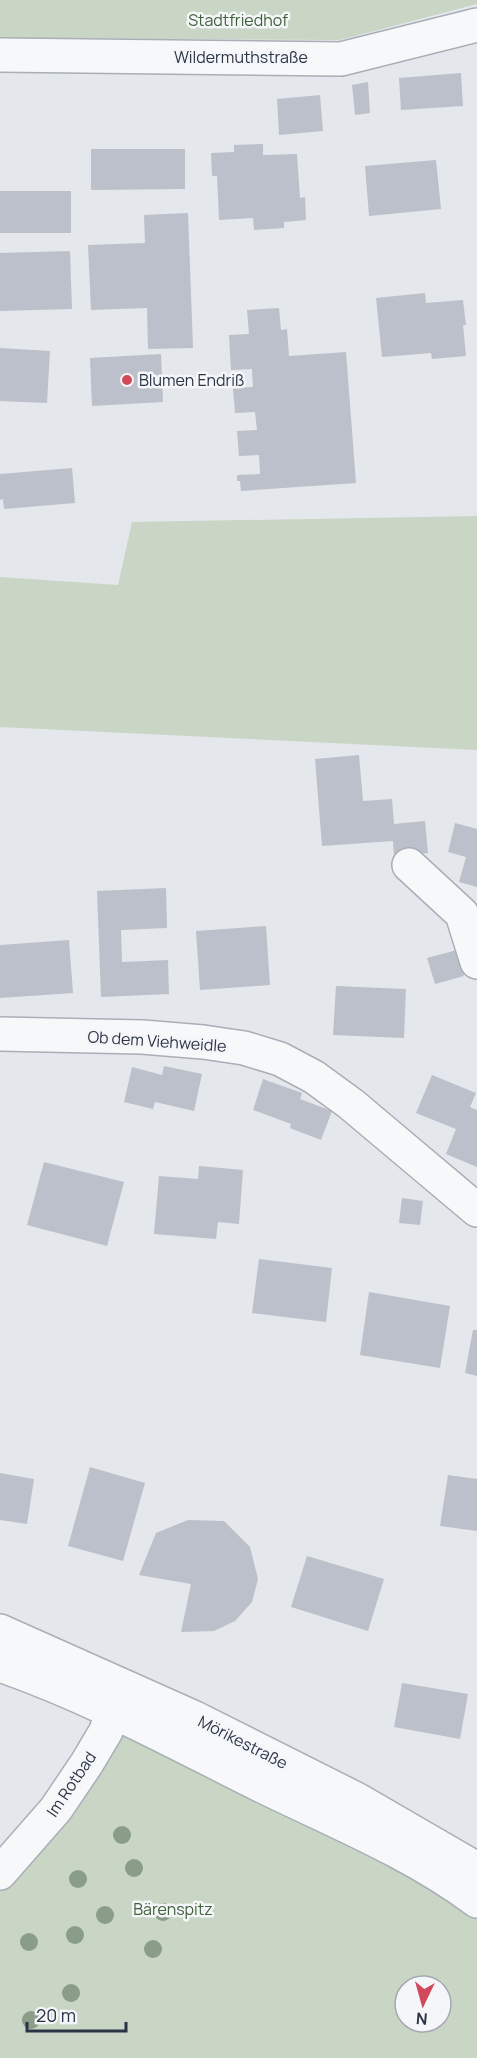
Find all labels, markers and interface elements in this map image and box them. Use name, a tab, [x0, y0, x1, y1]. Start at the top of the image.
park label: Stadtfriedhof	[188, 9, 288, 31]
street label: Wildermuthstraße	[174, 46, 308, 68]
place label: Blumen Endriß	[139, 369, 245, 391]
marker: Blumen Endriß	[120, 373, 134, 387]
street label: Ob dem Viehweidle	[87, 1025, 227, 1057]
street label: Mörikestraße	[195, 1710, 291, 1774]
street label: Im Rotbad	[41, 1747, 101, 1821]
park label: Bärenspitz	[133, 1898, 213, 1920]
north arrow	[393, 1974, 453, 2034]
scale bar	[27, 1995, 126, 2033]
text: 20 m	[36, 2003, 76, 2027]
text: N	[415, 2007, 428, 2030]

